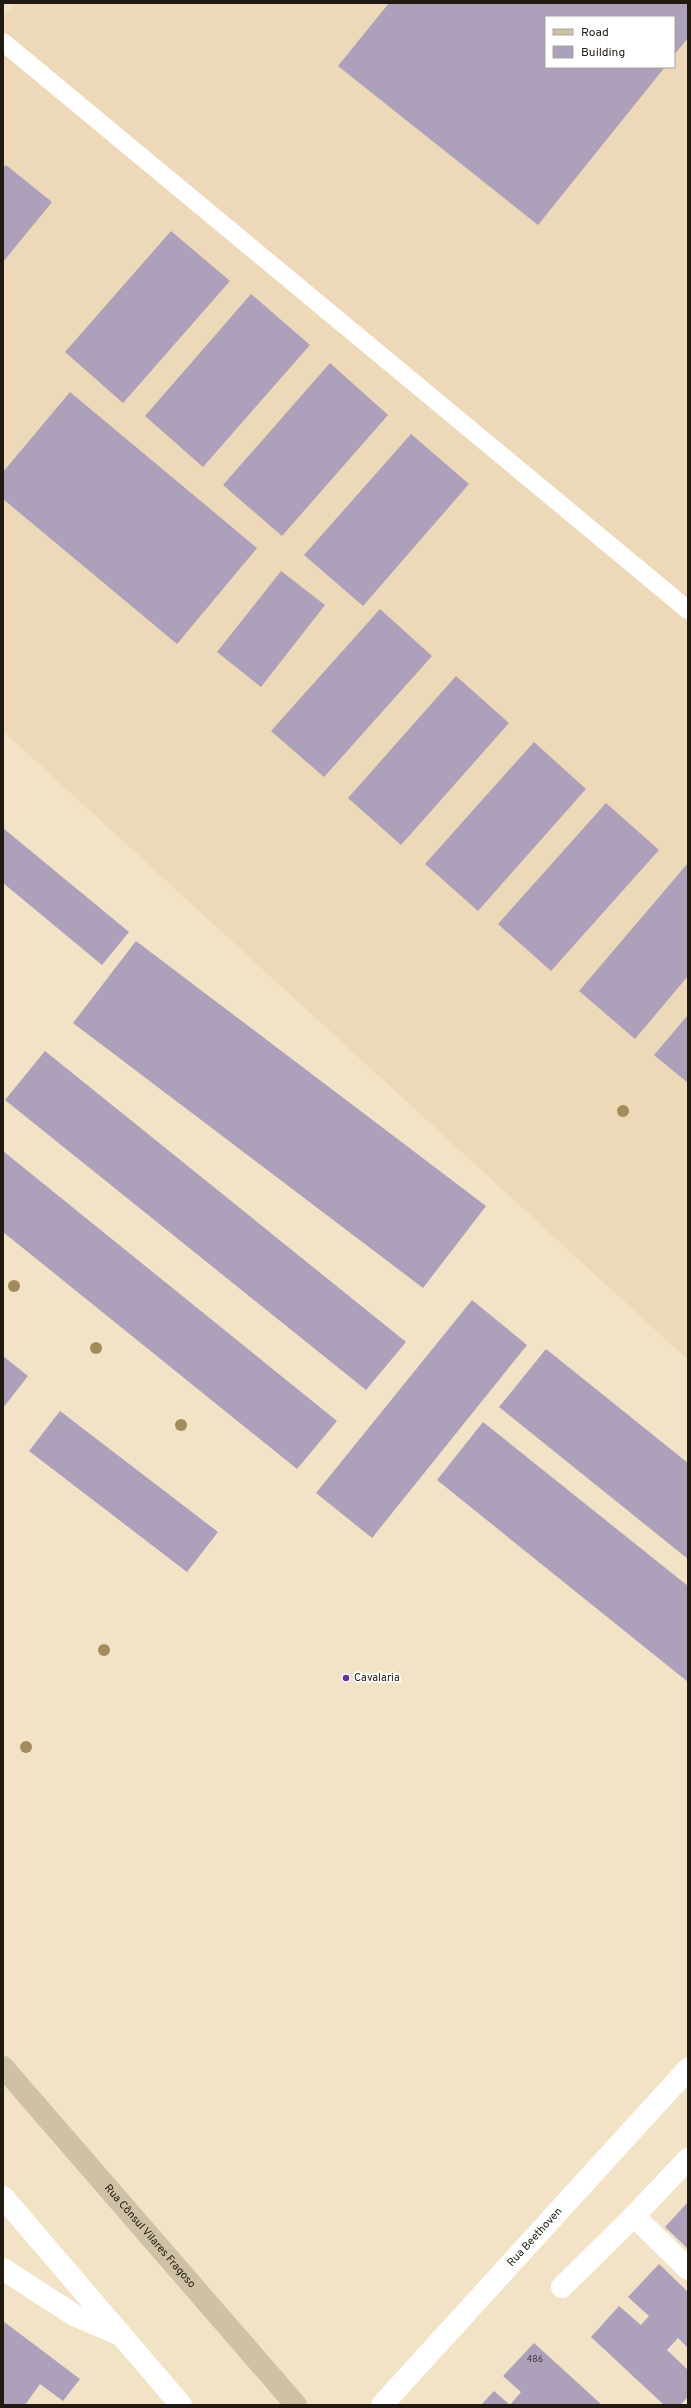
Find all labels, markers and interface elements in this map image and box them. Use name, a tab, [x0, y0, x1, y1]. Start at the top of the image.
legend	[545, 16, 675, 68]
text: Road	[581, 25, 609, 41]
text: Building	[581, 45, 625, 61]
place label: Cavalaria	[354, 1671, 400, 1685]
marker: Cavalaria	[341, 1673, 351, 1683]
street label: Rua Cônsul Vilares Fragoso	[101, 2182, 198, 2291]
street label: Rua Beethoven	[504, 2205, 565, 2270]
house number: 486	[527, 2354, 543, 2365]

